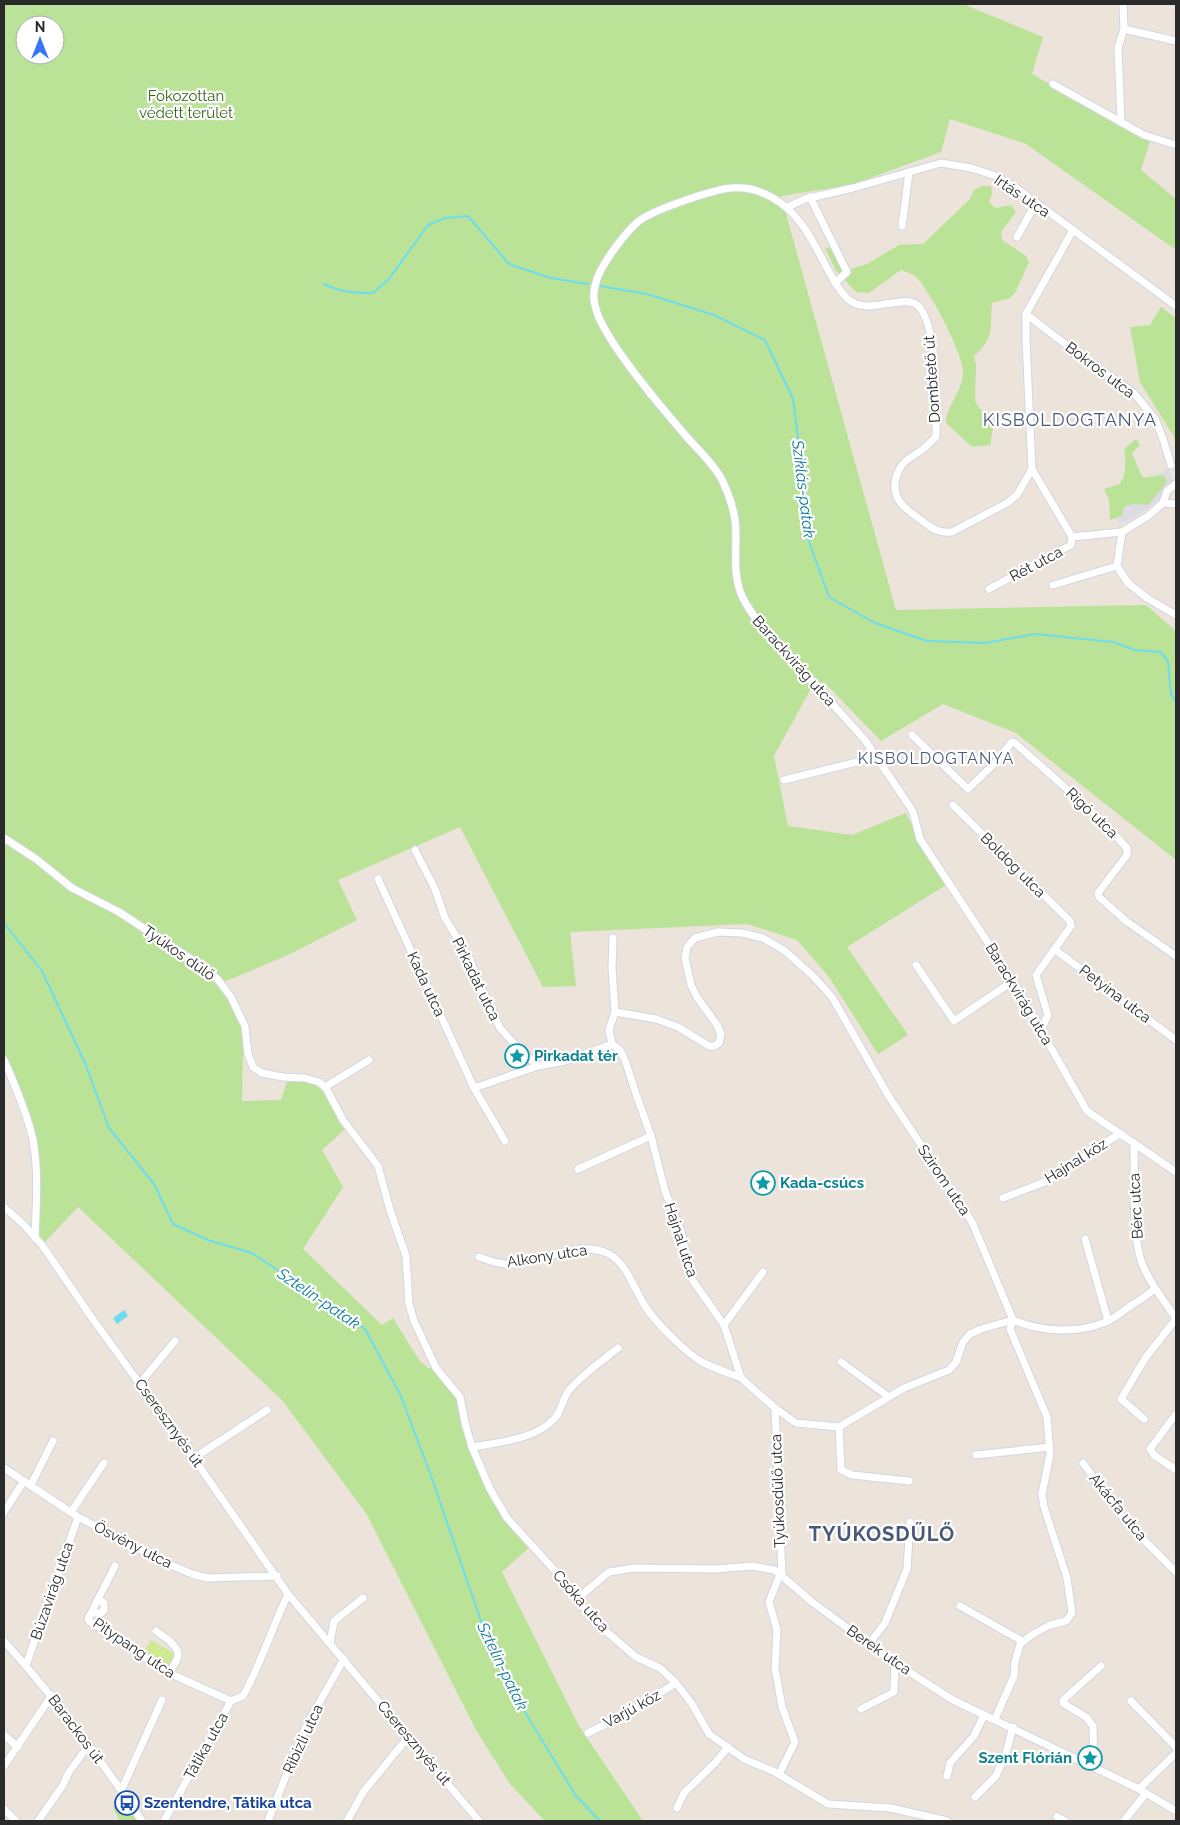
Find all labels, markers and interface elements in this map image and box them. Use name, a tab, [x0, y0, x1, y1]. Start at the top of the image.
north arrow	[15, 15, 65, 65]
text: N	[35, 19, 45, 35]
park label: Fokozottan védett terület	[139, 87, 233, 122]
street label: Irtás utca	[991, 171, 1053, 221]
street label: Dombtető út	[920, 335, 944, 423]
street label: Bokros utca	[1062, 338, 1138, 402]
district label: KISBOLDOGTANYA	[983, 409, 1157, 430]
water label: Sziklás-patak	[788, 438, 819, 540]
street label: Rét utca	[1006, 543, 1066, 585]
street label: Barackvirág utca	[749, 612, 839, 710]
district label: KISBOLDOGTANYA	[858, 749, 1014, 768]
street label: Rigó utca	[1062, 784, 1122, 842]
street label: Boldog utca	[977, 829, 1049, 901]
street label: Tyúkos dűlő	[140, 922, 219, 984]
street label: Pirkadat utca	[448, 934, 504, 1024]
street label: Barackvirág utca	[981, 940, 1057, 1048]
street label: Kada utca	[403, 949, 449, 1019]
street label: Petyina utca	[1076, 961, 1154, 1027]
place icon: Pirkadat tér	[504, 1043, 530, 1069]
place label: Pirkadat tér	[534, 1047, 618, 1065]
street label: Hajnal köz	[1041, 1135, 1111, 1187]
street label: Szirom utca	[914, 1141, 974, 1219]
place icon: Kada-csúcs	[750, 1170, 776, 1196]
street label: Bérc utca	[1125, 1173, 1147, 1239]
place label: Kada-csúcs	[780, 1174, 864, 1192]
street label: Hajnal utca	[661, 1201, 701, 1279]
street label: Alkony utca	[506, 1241, 588, 1271]
water label: Sztelin-patak	[273, 1263, 364, 1333]
street label: Cseresznyés út	[131, 1375, 207, 1471]
street label: Tyúkosdűlő utca	[767, 1434, 789, 1548]
street label: Akácfa utca	[1085, 1470, 1151, 1544]
street label: Ösvény utca	[91, 1517, 176, 1572]
district label: TYÚKOSDŰLŐ	[809, 1522, 955, 1546]
street label: Búzavirág utca	[27, 1540, 77, 1642]
street label: Csóka utca	[549, 1566, 613, 1636]
street label: Pitypang utca	[89, 1614, 179, 1682]
water label: Sztelin-patak	[473, 1618, 532, 1714]
street label: Berek utca	[843, 1621, 915, 1679]
street label: Varjú köz	[600, 1686, 664, 1732]
street label: Barackos út	[44, 1691, 108, 1767]
street label: Cseresznyés út	[373, 1697, 455, 1789]
street label: Ribizli utca	[279, 1702, 327, 1776]
street label: Tátika utca	[180, 1709, 232, 1783]
place icon: Szent Flórián	[1077, 1745, 1103, 1771]
place label: Szent Flórián	[978, 1749, 1072, 1767]
bus stop icon: Szentendre, Tátika utca	[114, 1790, 140, 1816]
place label: Szentendre, Tátika utca	[144, 1794, 312, 1812]

